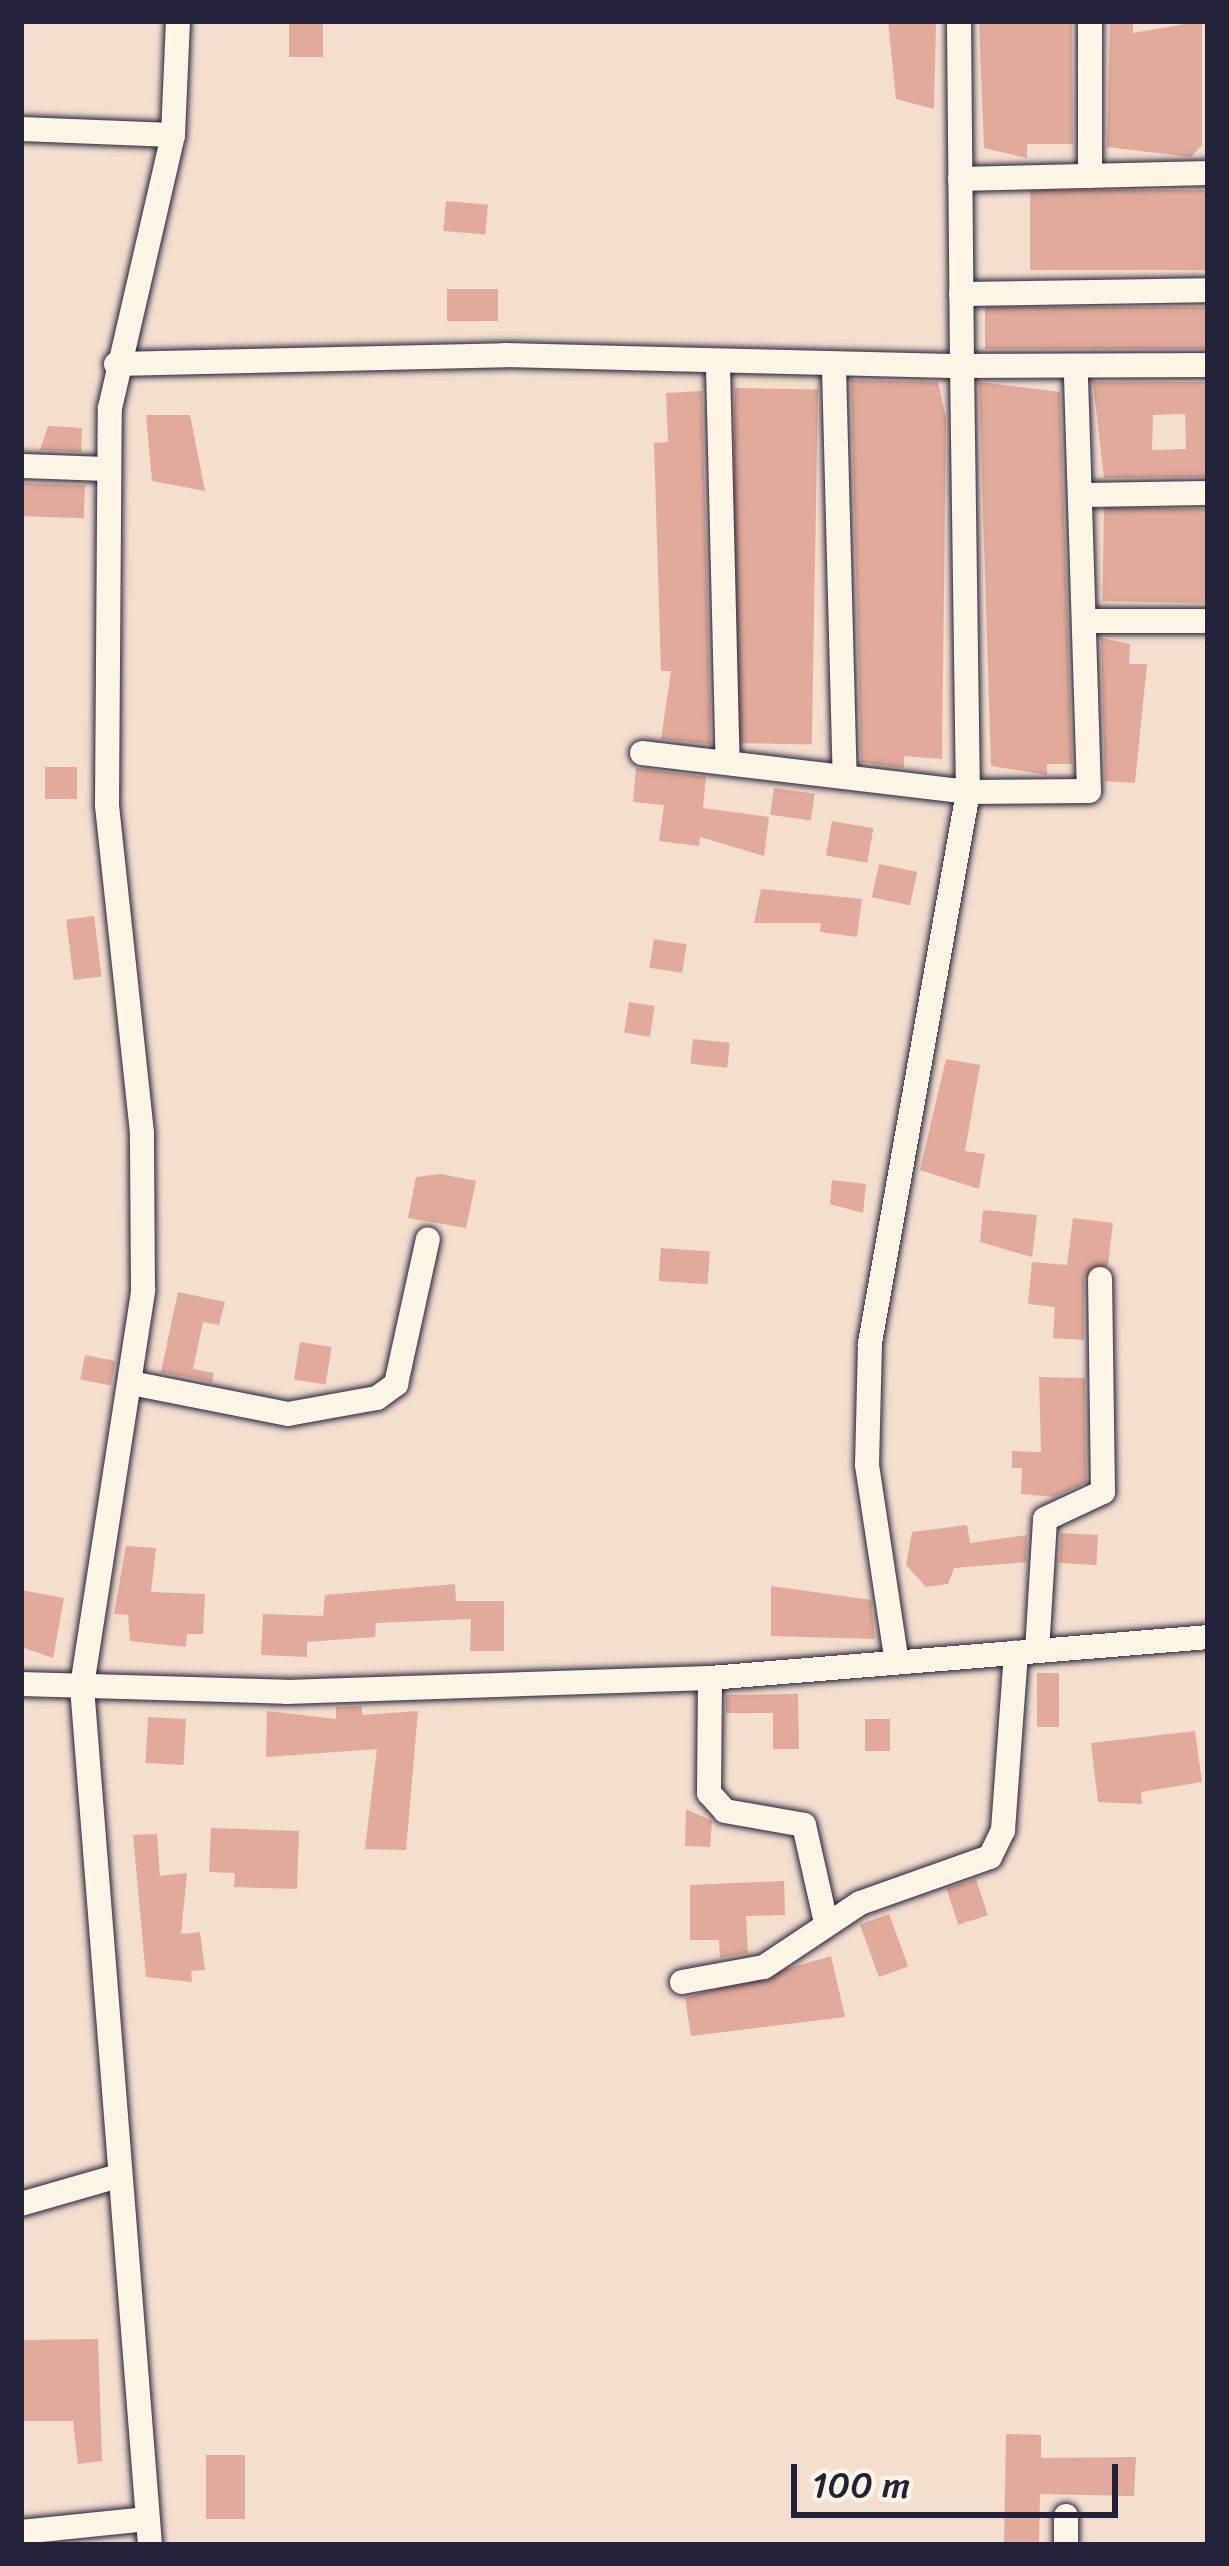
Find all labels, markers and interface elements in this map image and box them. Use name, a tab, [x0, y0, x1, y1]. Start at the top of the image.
scale bar	[797, 2440, 1124, 2514]
text: 100 m	[812, 2453, 910, 2517]

